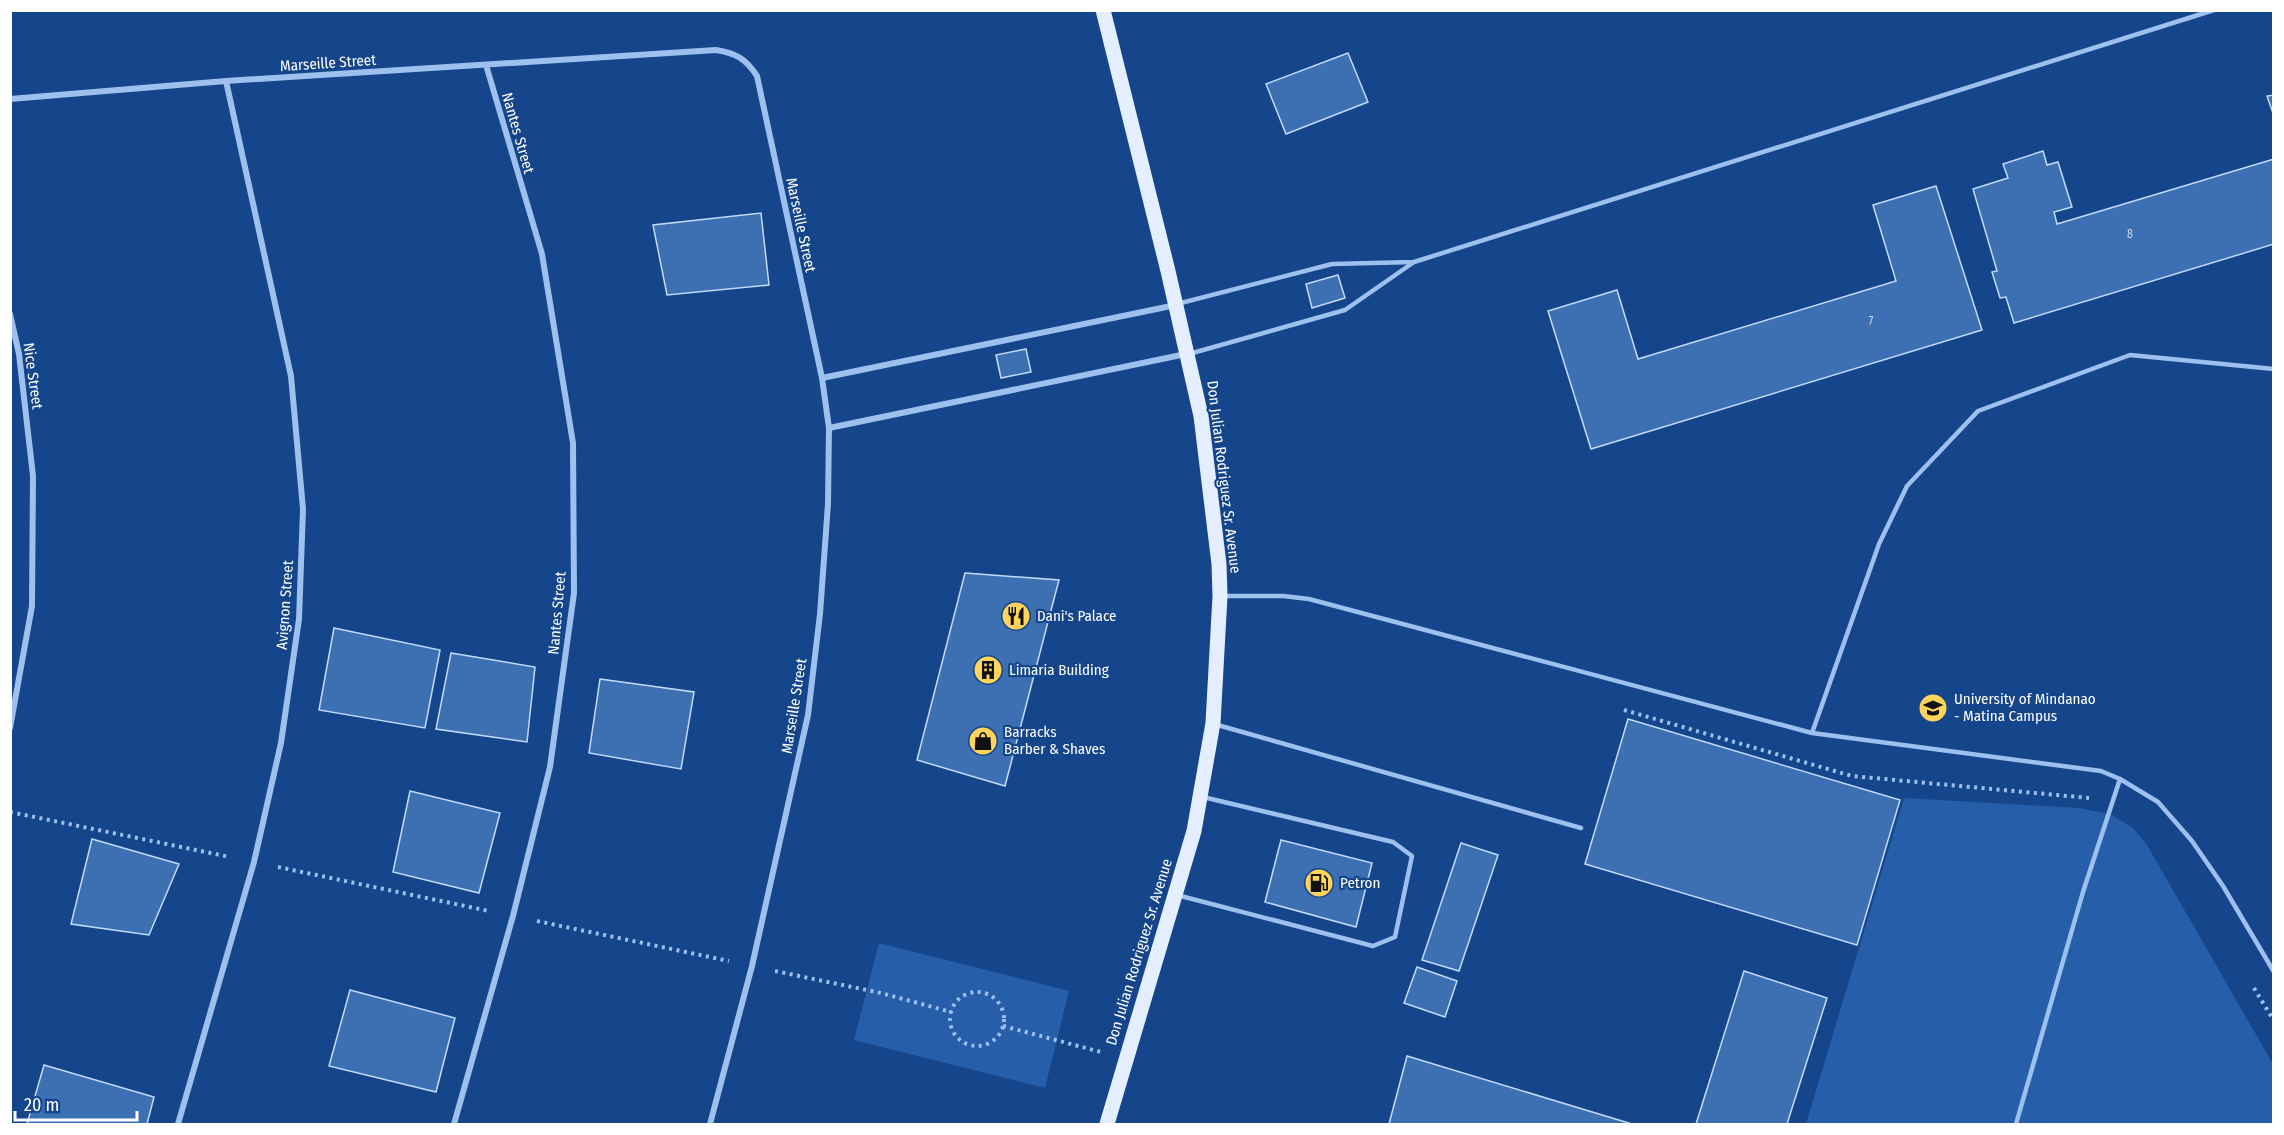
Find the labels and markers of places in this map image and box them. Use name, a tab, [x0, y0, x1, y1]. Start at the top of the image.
restaurant icon: Dani's Palace	[1000, 600, 1032, 632]
place label: Dani's Palace	[1037, 607, 1116, 625]
building icon: Limaria Building	[972, 654, 1004, 686]
place label: Limaria Building	[1009, 661, 1109, 679]
place label: University of Mindanao - Matina Campus	[1954, 690, 2096, 725]
school or university icon: University of Mindanao - Matina Campus	[1917, 692, 1949, 724]
place label: Barracks Barber & Shaves	[1004, 723, 1105, 758]
shop icon: Barracks Barber & Shaves	[967, 725, 999, 757]
fuel station icon: Petron	[1303, 867, 1335, 899]
place label: Petron	[1340, 874, 1380, 892]

